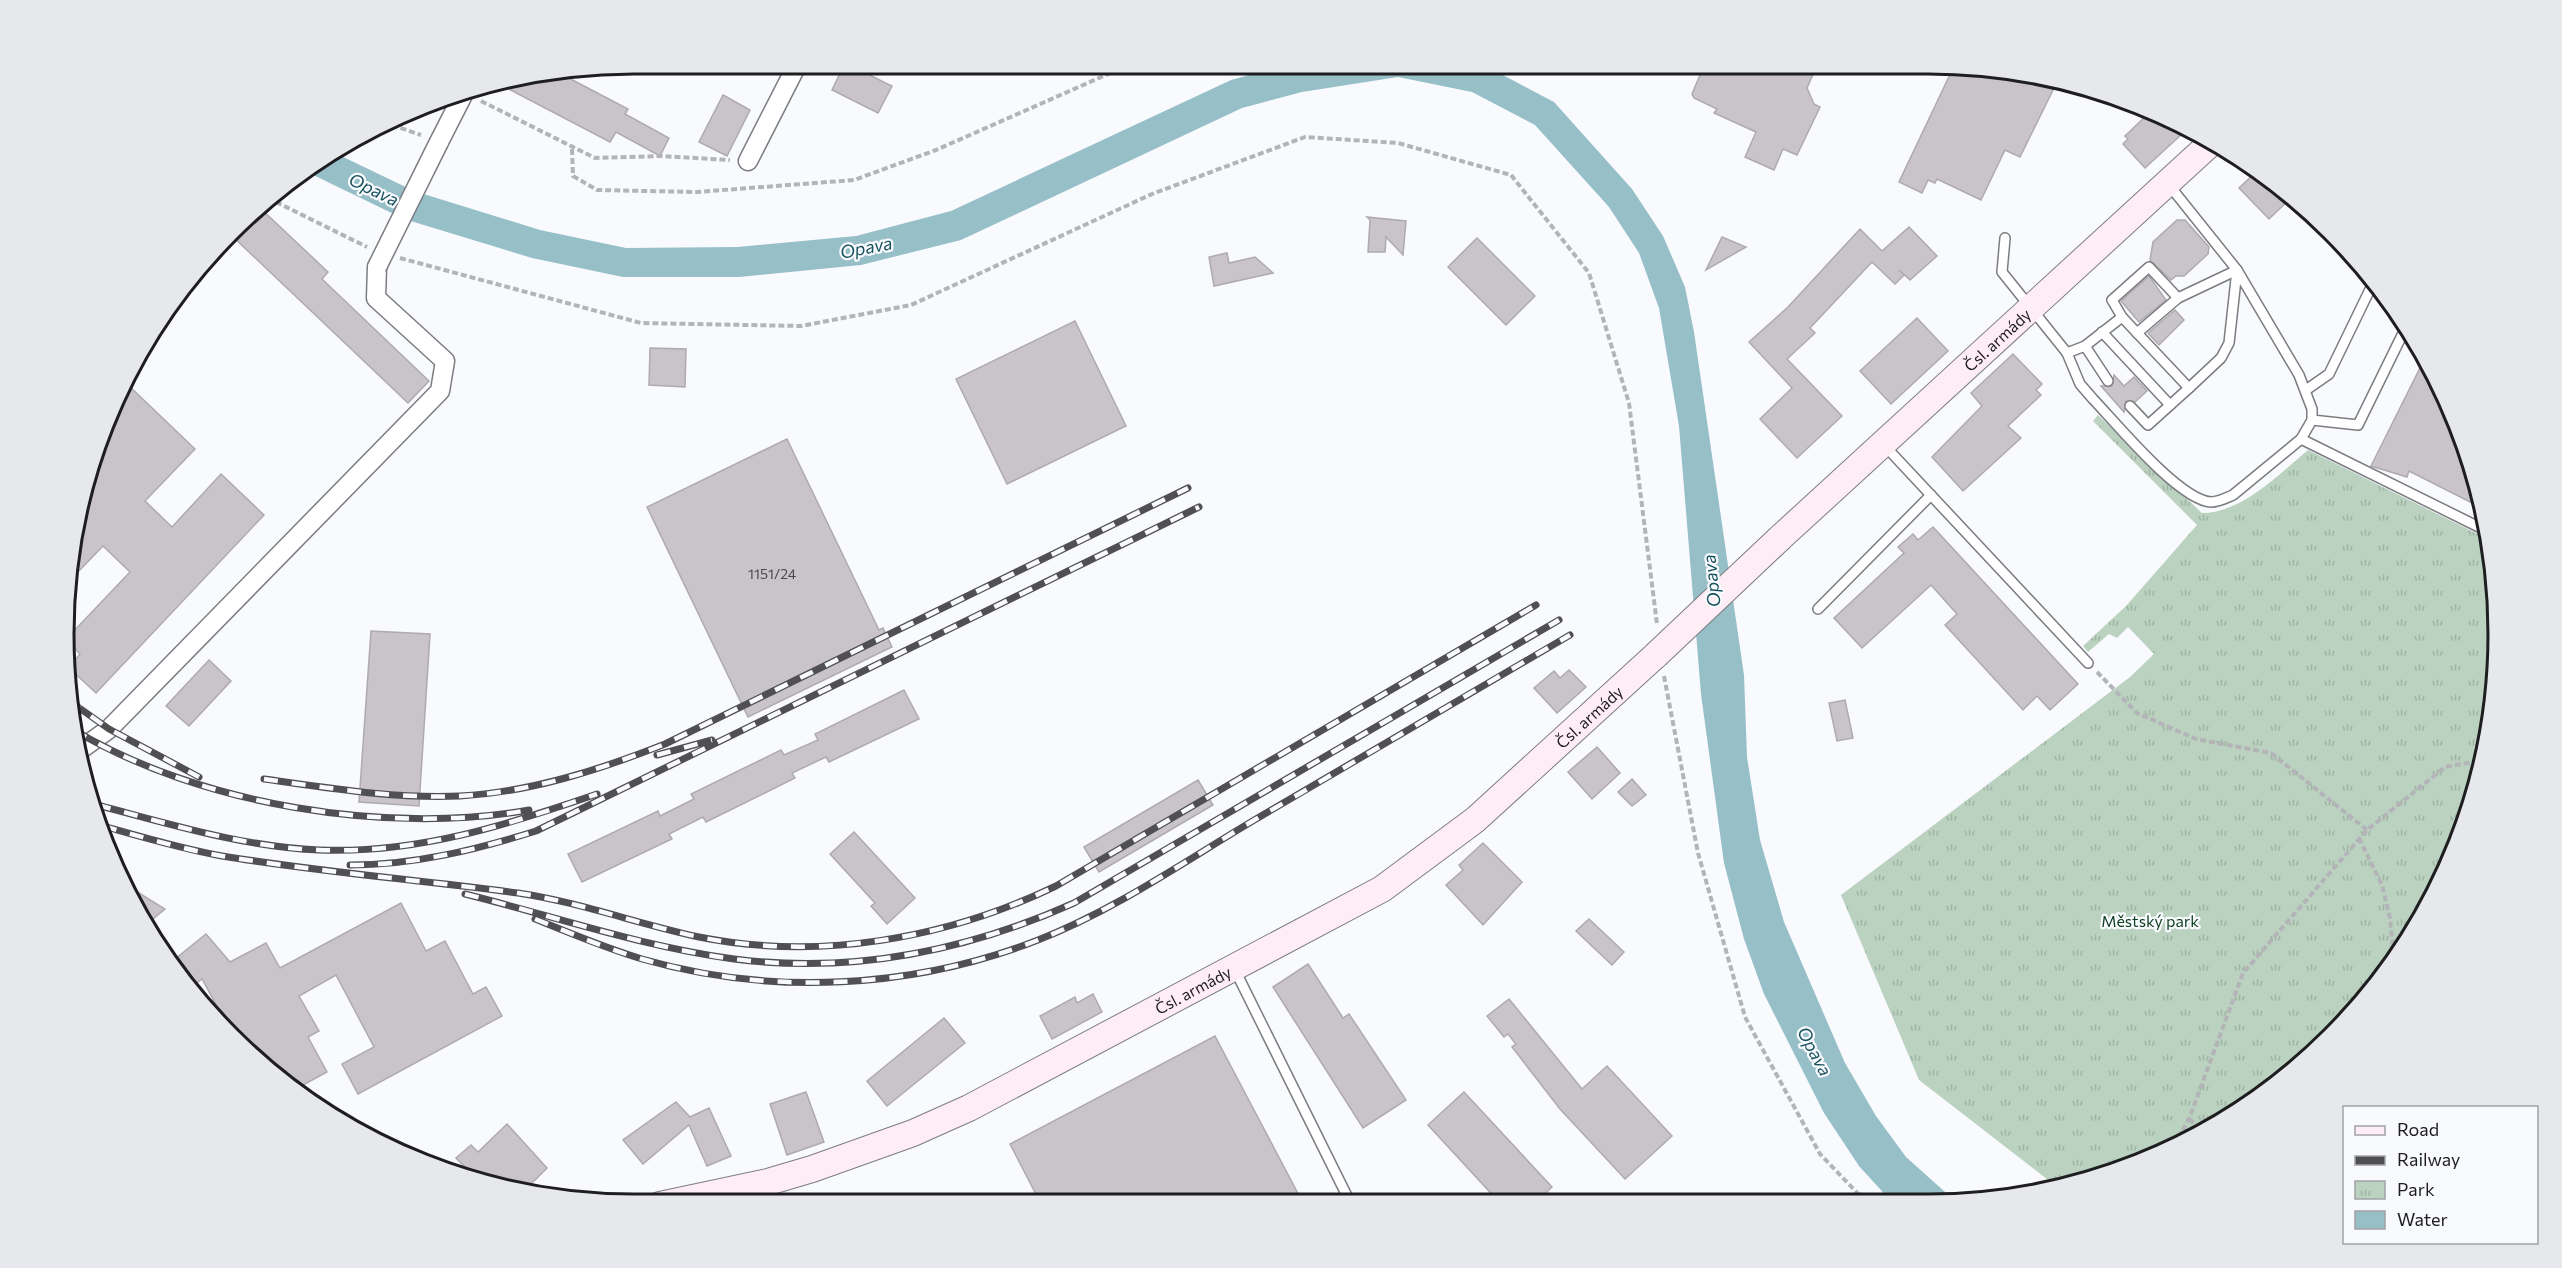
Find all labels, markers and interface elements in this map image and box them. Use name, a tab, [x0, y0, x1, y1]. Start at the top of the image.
water label: Opava	[345, 168, 403, 210]
water label: Opava	[838, 231, 894, 263]
street label: Čsl. armády	[1959, 304, 2034, 375]
water label: Opava	[1697, 554, 1725, 608]
house number: 1151/24	[748, 565, 797, 582]
street label: Čsl. armády	[1551, 681, 1626, 752]
park label: Městský park	[2101, 911, 2199, 930]
street label: Čsl. armády	[1151, 961, 1234, 1017]
water label: Opava	[1793, 1022, 1837, 1080]
legend	[2343, 1106, 2538, 1244]
text: Road	[2397, 1118, 2439, 1140]
text: Railway	[2397, 1148, 2460, 1170]
text: Park	[2397, 1178, 2435, 1200]
text: Water	[2397, 1208, 2448, 1230]

